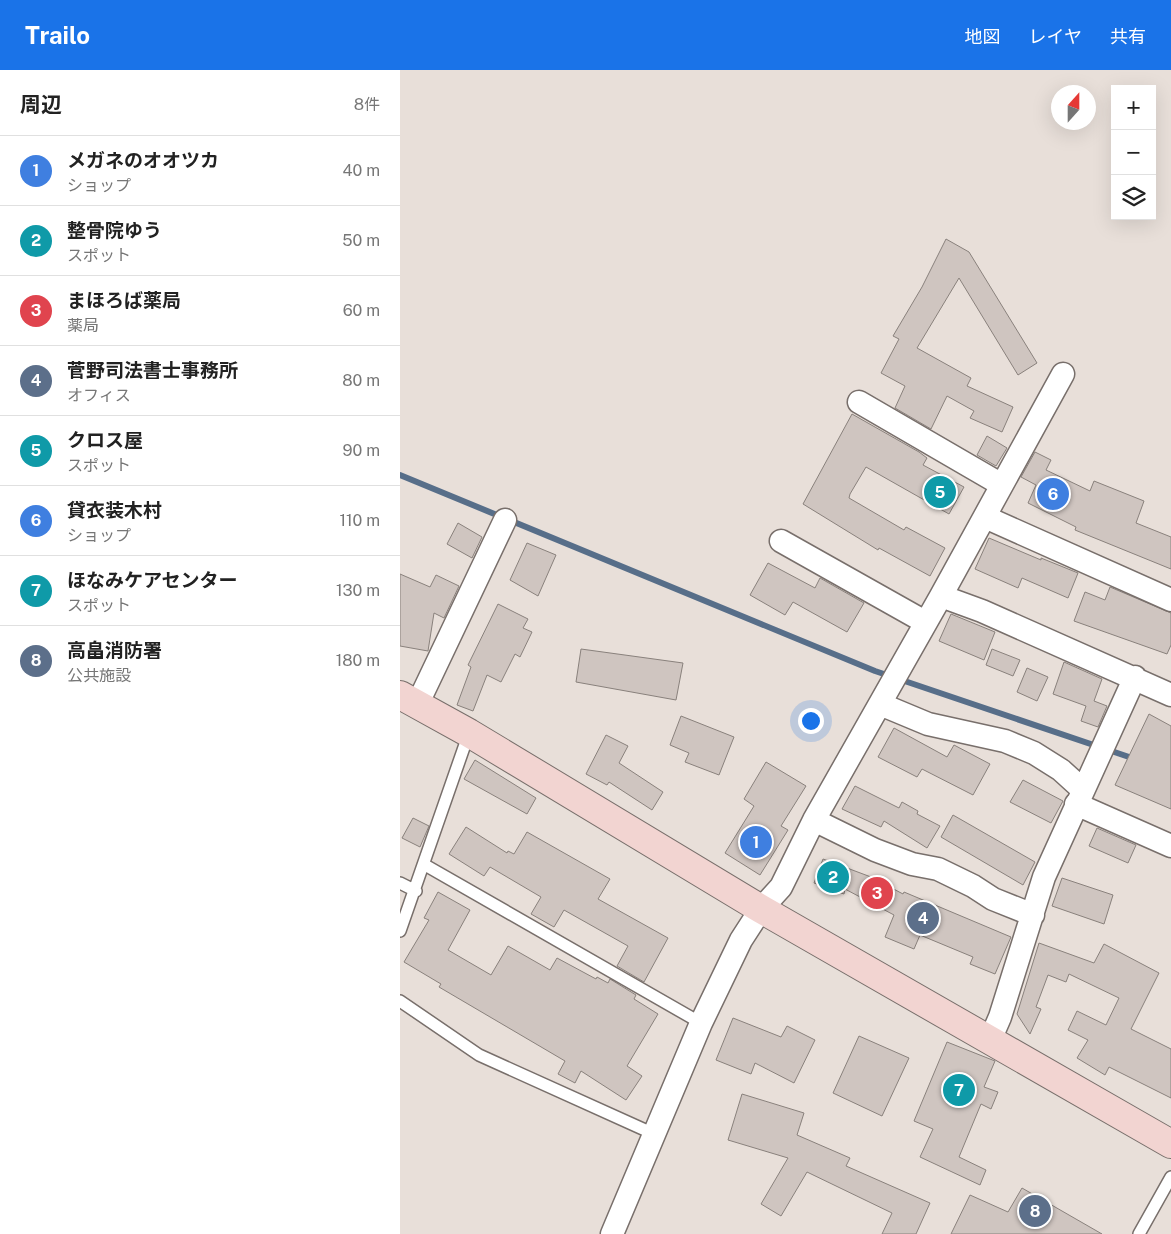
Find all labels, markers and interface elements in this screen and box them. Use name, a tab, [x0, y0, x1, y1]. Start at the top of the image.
text: Trailo	[25, 21, 90, 49]
text: 地図	[965, 26, 1001, 47]
text: レイヤ	[1029, 26, 1082, 47]
text: 共有	[1110, 26, 1146, 47]
north arrow	[1051, 85, 1096, 130]
map controls	[1111, 85, 1156, 220]
button: +	[1111, 85, 1156, 130]
text: 周辺	[20, 92, 62, 117]
text: 8件	[354, 95, 380, 114]
button: −	[1111, 130, 1156, 175]
text: メガネのオオツカ	[67, 149, 219, 171]
text: 1	[33, 161, 39, 180]
text: 40 m	[342, 161, 380, 180]
button: layers	[1111, 175, 1156, 220]
text: ショップ	[67, 176, 131, 195]
text: 整骨院ゆう	[67, 219, 162, 241]
text: 2	[31, 231, 41, 250]
text: 50 m	[342, 231, 380, 250]
text: スポット	[67, 246, 131, 265]
text: まほろば薬局	[67, 289, 181, 311]
text: 3	[31, 301, 41, 320]
text: 60 m	[343, 301, 380, 320]
text: 薬局	[67, 316, 99, 335]
text: 菅野司法書士事務所	[67, 359, 238, 381]
text: 4	[31, 371, 41, 390]
text: 80 m	[342, 371, 380, 390]
text: オフィス	[67, 386, 131, 405]
text: クロス屋	[67, 429, 143, 451]
text: 5	[31, 441, 41, 460]
text: 90 m	[343, 441, 380, 460]
text: スポット	[67, 456, 131, 475]
pin: 5	[924, 473, 956, 511]
pin: 6	[1037, 475, 1069, 513]
text: 貸衣装木村	[67, 499, 162, 521]
text: 6	[31, 511, 41, 530]
text: 110 m	[339, 511, 380, 530]
text: ショップ	[67, 526, 131, 545]
text: ほなみケアセンター	[67, 569, 238, 591]
text: 7	[31, 581, 41, 600]
text: 130 m	[336, 581, 380, 600]
text: スポット	[67, 596, 131, 615]
text: 高畠消防署	[67, 639, 162, 661]
text: 8	[31, 651, 41, 670]
text: 180 m	[336, 651, 380, 670]
text: 公共施設	[67, 666, 131, 685]
your location	[798, 708, 824, 734]
pin: 1	[740, 823, 772, 861]
pin: 2	[817, 858, 849, 896]
pin: 3	[861, 874, 893, 912]
pin: 4	[907, 899, 939, 937]
pin: 7	[943, 1071, 975, 1109]
pin: 8	[1019, 1192, 1051, 1230]

